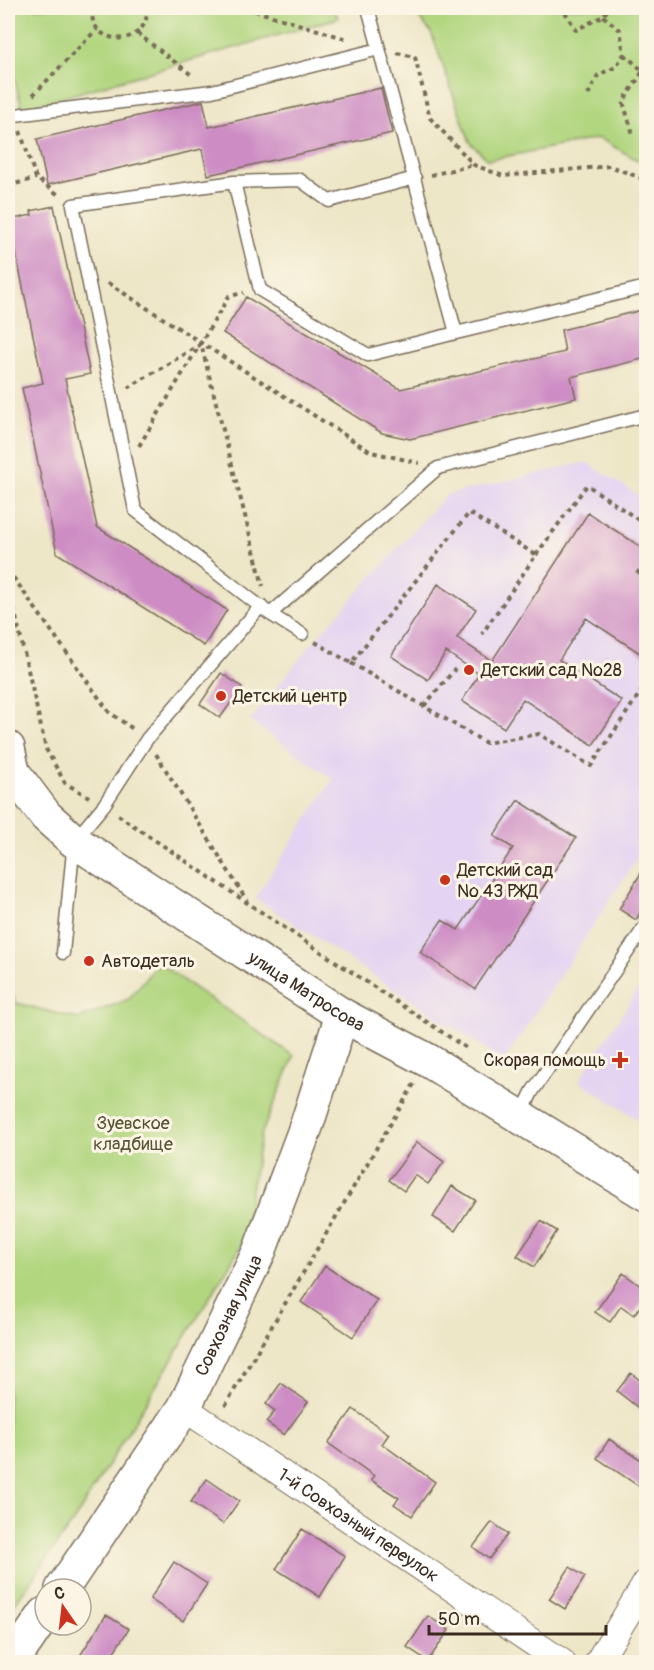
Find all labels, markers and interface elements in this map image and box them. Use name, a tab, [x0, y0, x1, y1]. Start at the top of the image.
place label: Детский сад №28	[480, 659, 622, 682]
marker: Детский сад №28	[462, 663, 476, 677]
place label: Детский центр	[232, 685, 347, 708]
marker: Детский центр	[214, 689, 228, 703]
place label: Детский сад № 43 РЖД	[456, 859, 553, 903]
marker: Детский сад № 43 РЖД	[438, 873, 452, 887]
street label: улица Матросова	[243, 946, 368, 1037]
place label: Автодеталь	[101, 950, 195, 973]
marker: Автодеталь	[82, 954, 96, 968]
place label: Скорая помощь	[484, 1049, 606, 1072]
marker: Скорая помощь	[611, 1051, 629, 1069]
park label: Зуевское кладбище	[93, 1112, 173, 1156]
street label: Совхозная улица	[190, 1251, 268, 1380]
street label: 1-й Совхозный переулок	[273, 1463, 443, 1588]
north arrow	[33, 1577, 93, 1637]
text: С	[52, 1582, 67, 1604]
scale bar	[429, 1598, 606, 1636]
text: 50 m	[438, 1608, 480, 1631]

